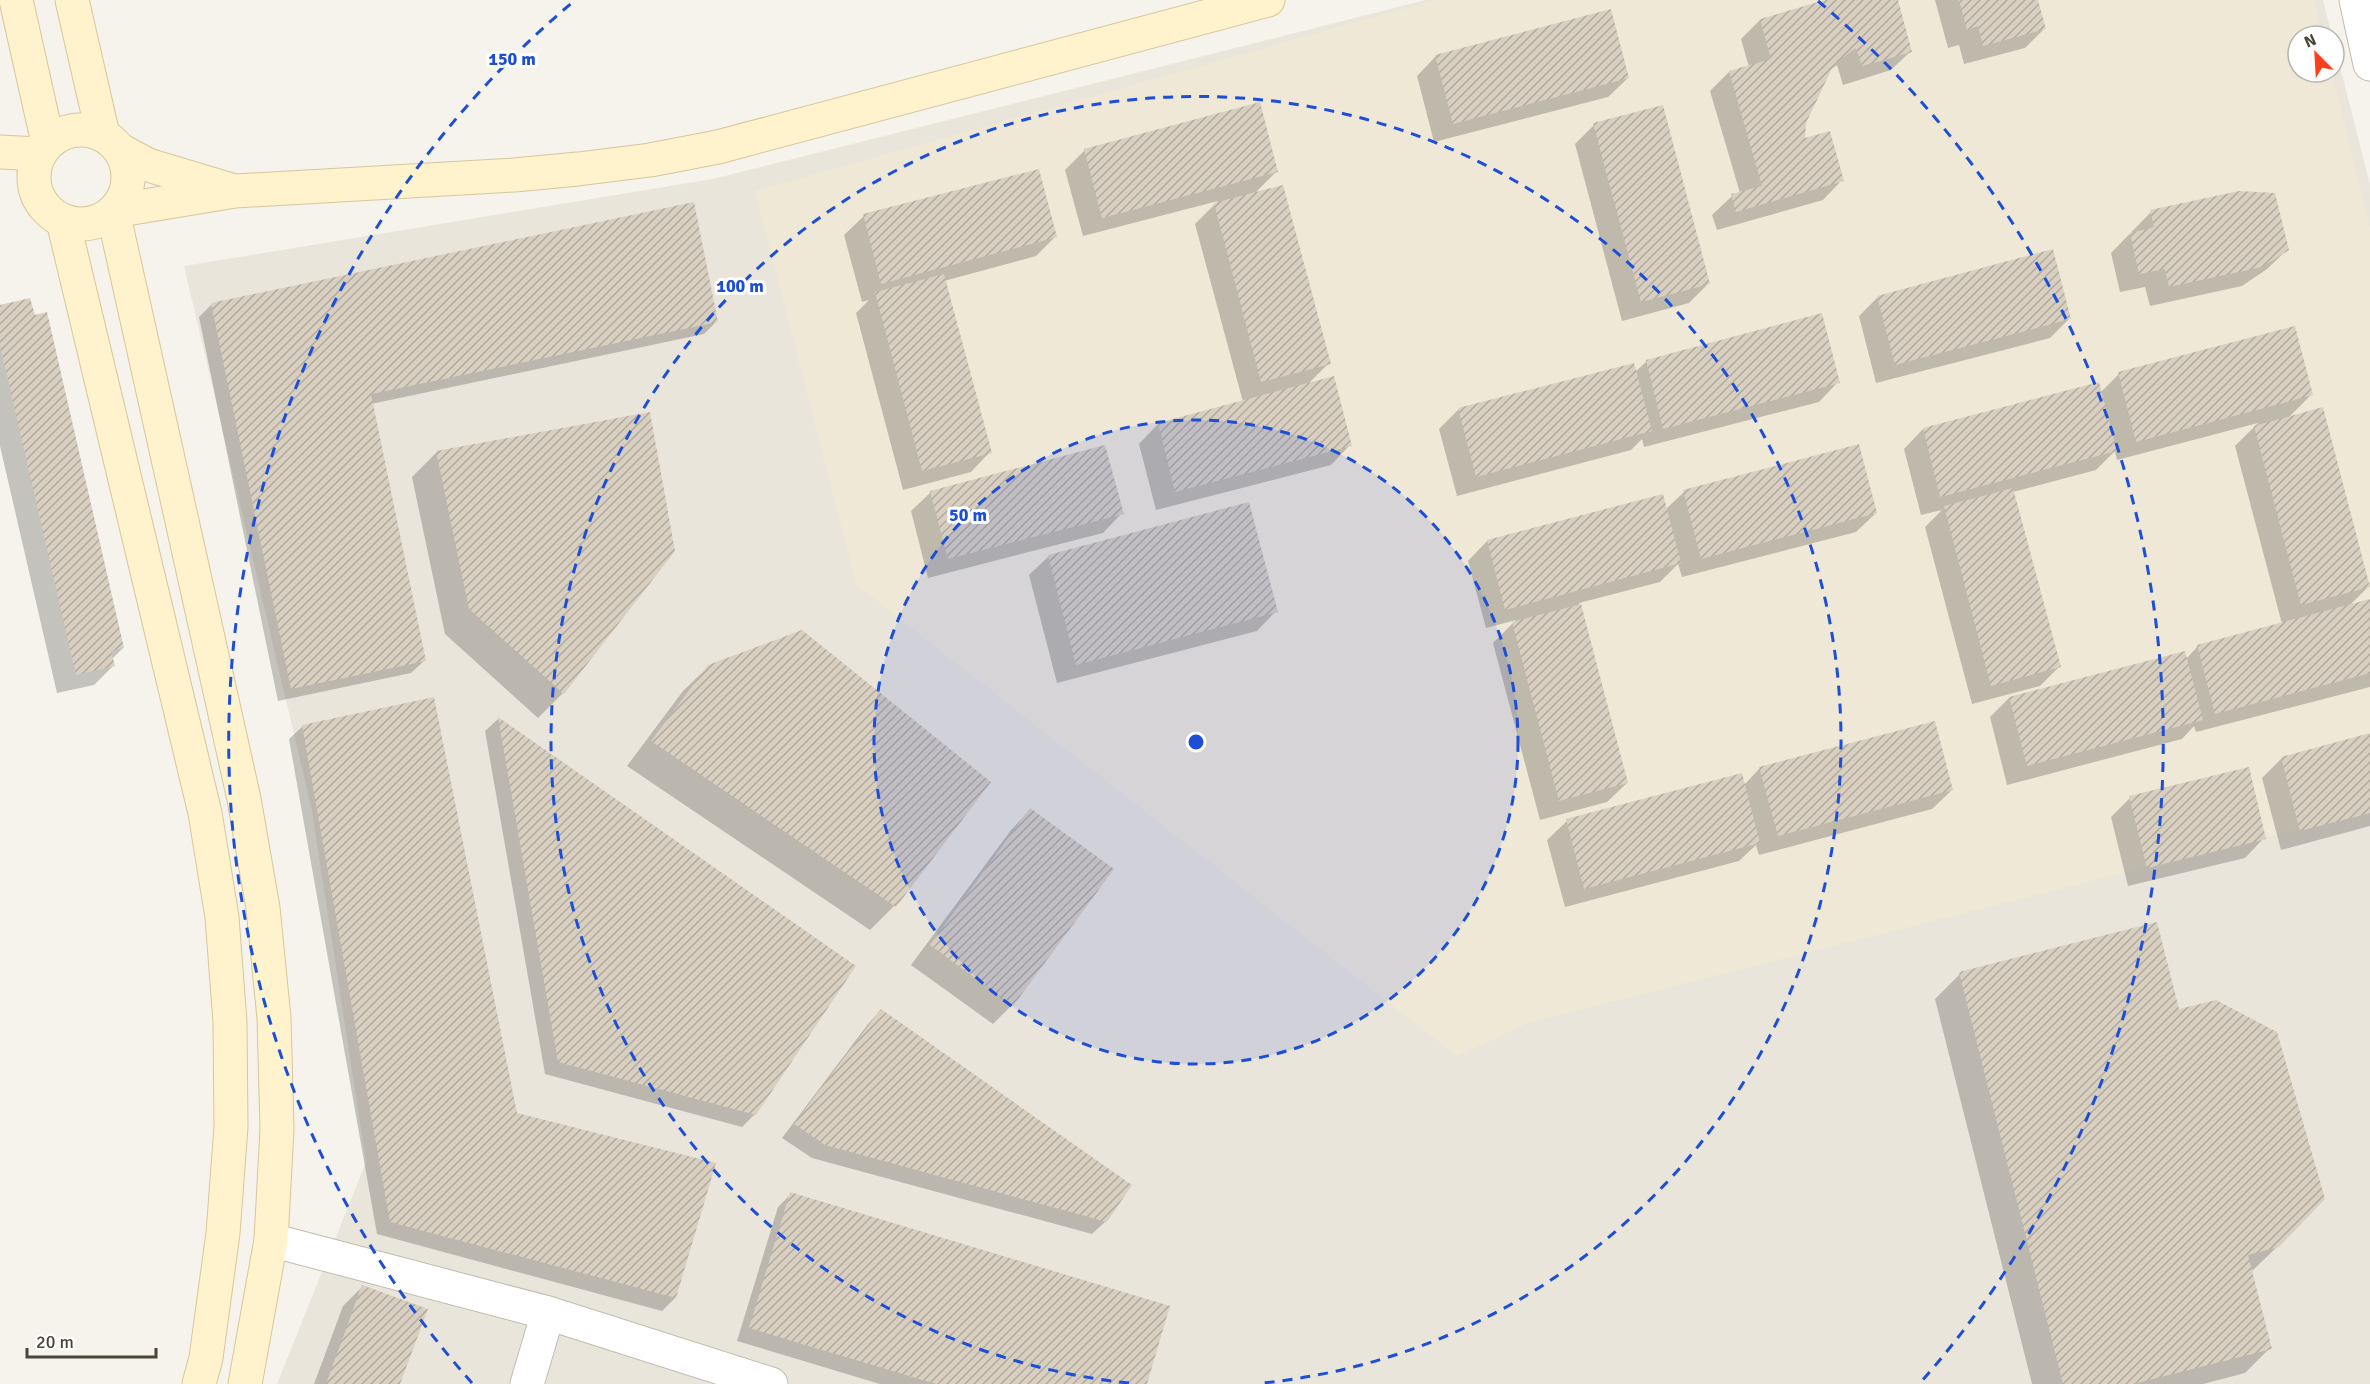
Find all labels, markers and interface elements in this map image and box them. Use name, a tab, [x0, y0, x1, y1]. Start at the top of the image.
north arrow	[2286, 24, 2346, 84]
text: N	[2301, 30, 2319, 53]
text: 150 m	[488, 48, 536, 70]
text: 100 m	[716, 275, 764, 297]
text: 50 m	[949, 504, 987, 526]
centre of rings	[1186, 732, 1206, 752]
scale bar	[27, 1321, 156, 1359]
text: 20 m	[36, 1331, 74, 1353]

